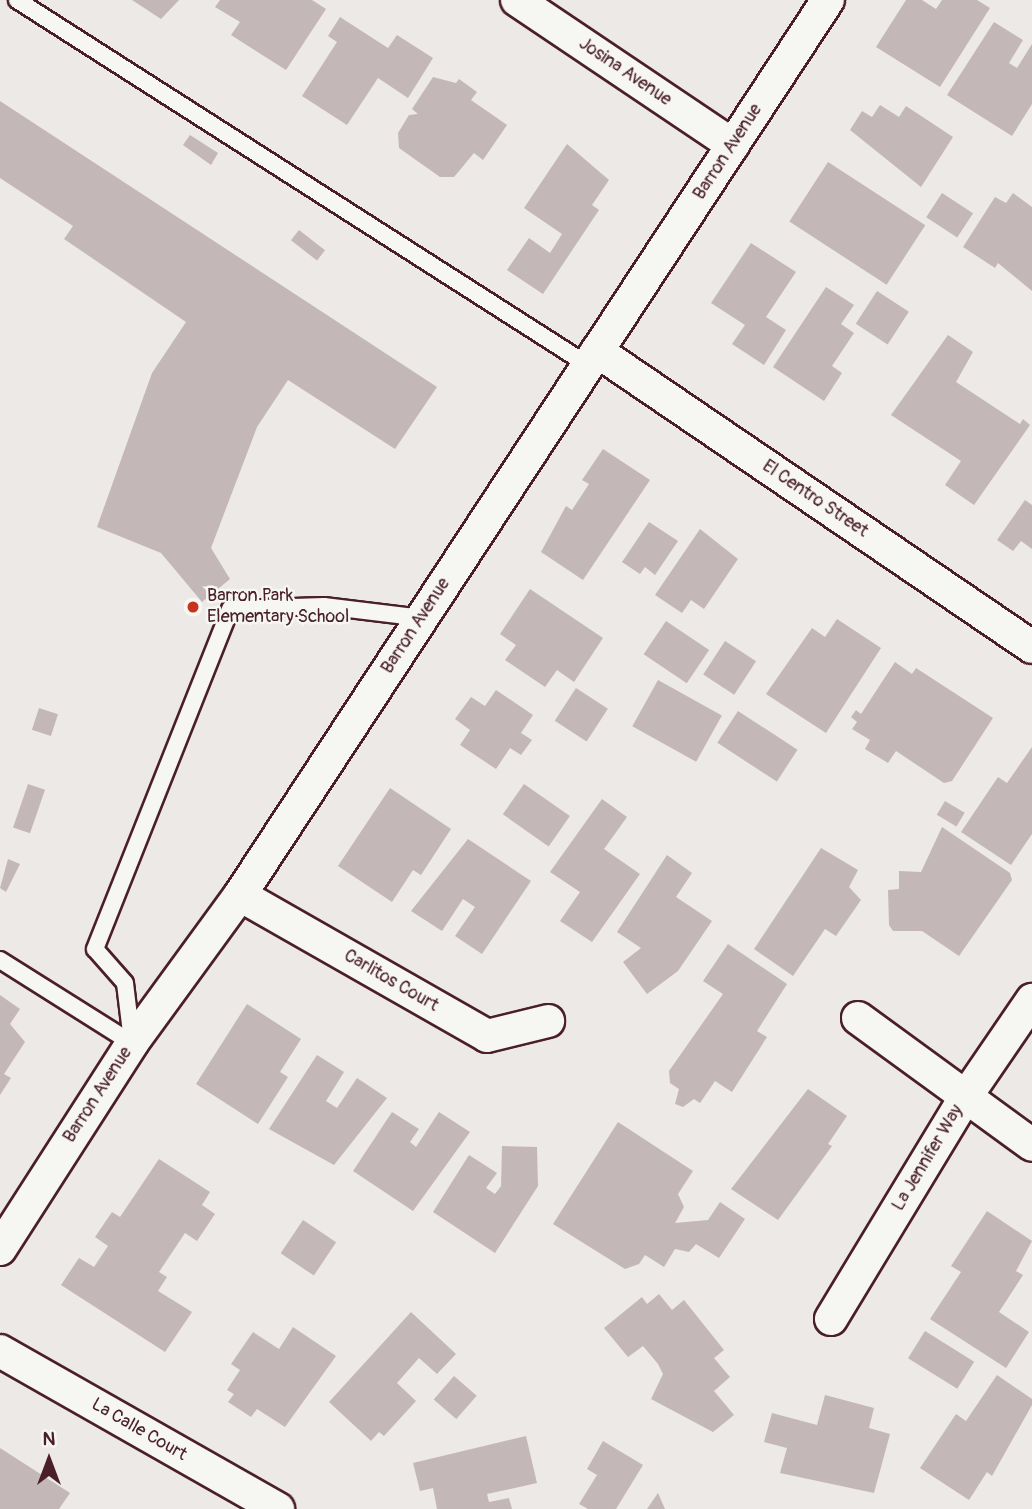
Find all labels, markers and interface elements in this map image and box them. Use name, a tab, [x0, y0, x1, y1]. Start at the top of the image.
street label: Josina Avenue	[575, 33, 675, 111]
street label: Barron Avenue	[689, 100, 767, 204]
street label: El Centro Street	[758, 456, 872, 542]
street label: Barron Avenue	[377, 574, 455, 678]
place label: Barron Park Elementary School	[207, 586, 349, 628]
marker: Barron Park Elementary School	[185, 599, 201, 615]
street label: Carlitos Court	[340, 945, 442, 1017]
street label: Barron Avenue	[59, 1043, 137, 1147]
street label: La Jennifer Way	[888, 1101, 968, 1215]
street label: La Calle Court	[87, 1394, 191, 1466]
north arrow	[14, 1425, 84, 1495]
text: N	[43, 1427, 55, 1451]

